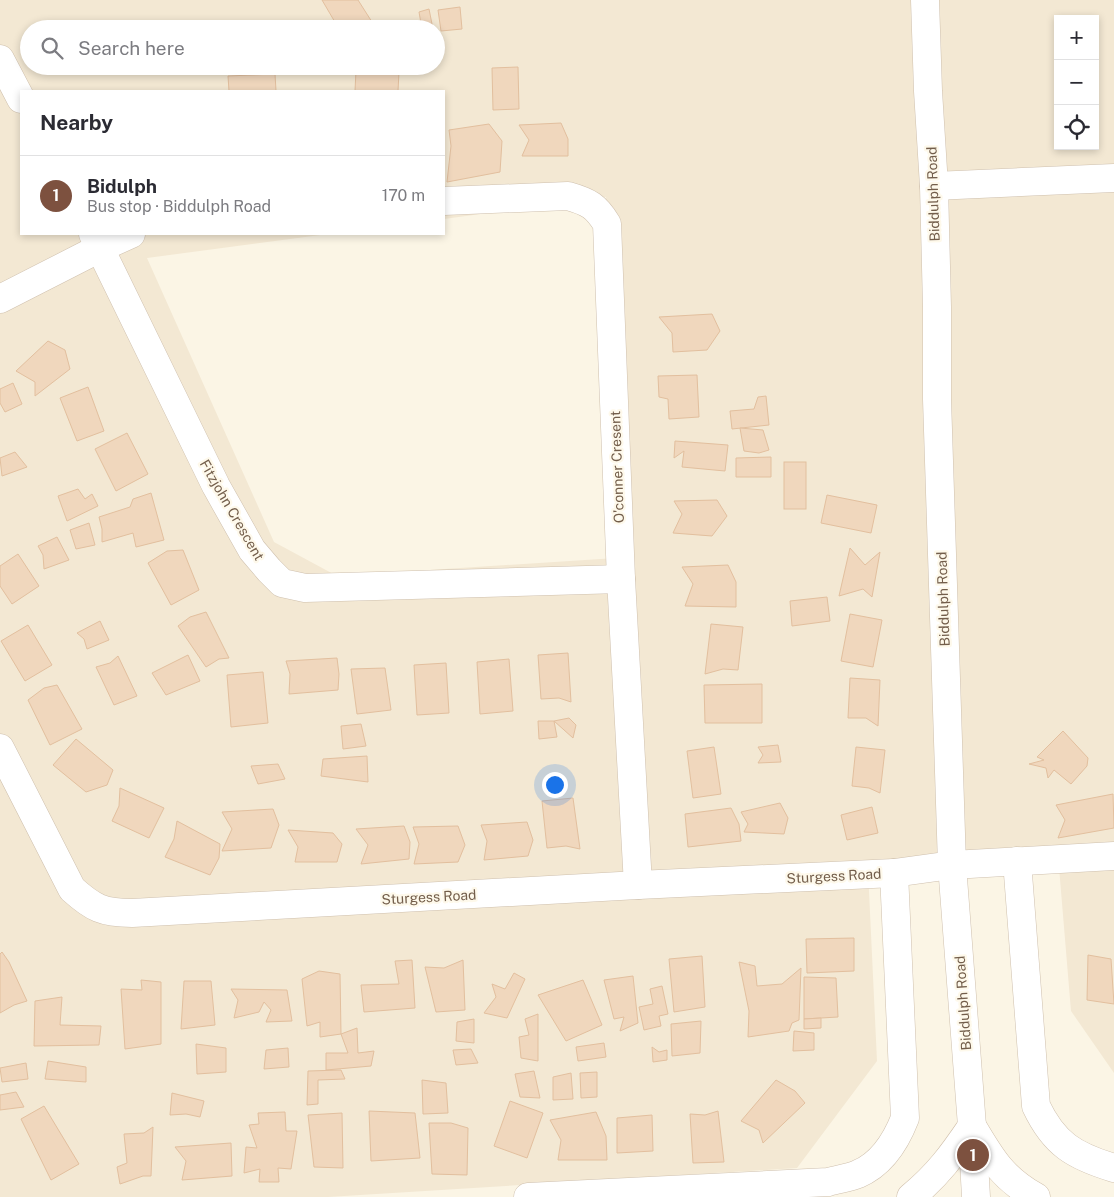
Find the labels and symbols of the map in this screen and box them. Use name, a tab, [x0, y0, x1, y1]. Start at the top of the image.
street label: Biddulph Road	[923, 146, 943, 242]
street label: O'conner Cresent	[607, 411, 627, 523]
street label: Fitzjohn Crescent	[197, 457, 267, 563]
street label: Biddulph Road	[933, 551, 953, 647]
your location	[542, 772, 568, 798]
street label: Sturgess Road	[786, 866, 882, 886]
street label: Sturgess Road	[381, 887, 477, 907]
street label: Biddulph Road	[952, 955, 974, 1051]
pin: 1	[957, 1136, 989, 1174]

